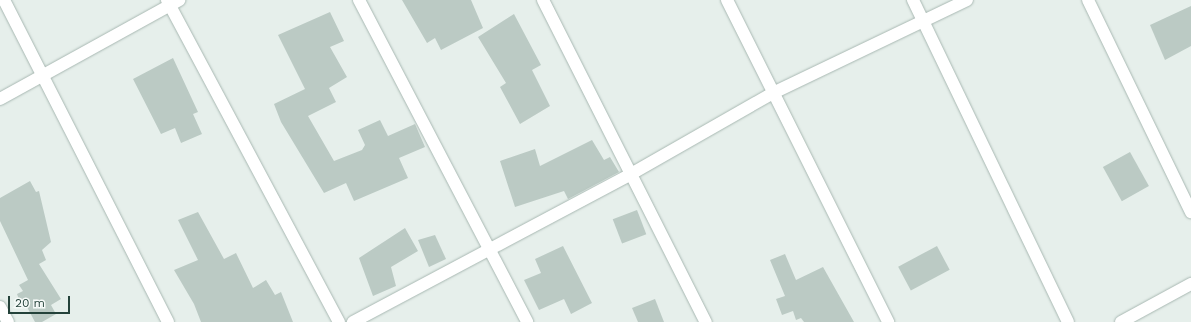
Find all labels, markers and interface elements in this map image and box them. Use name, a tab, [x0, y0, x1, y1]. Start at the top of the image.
scale bar	[10, 288, 72, 314]
text: 20 m	[15, 296, 45, 310]

